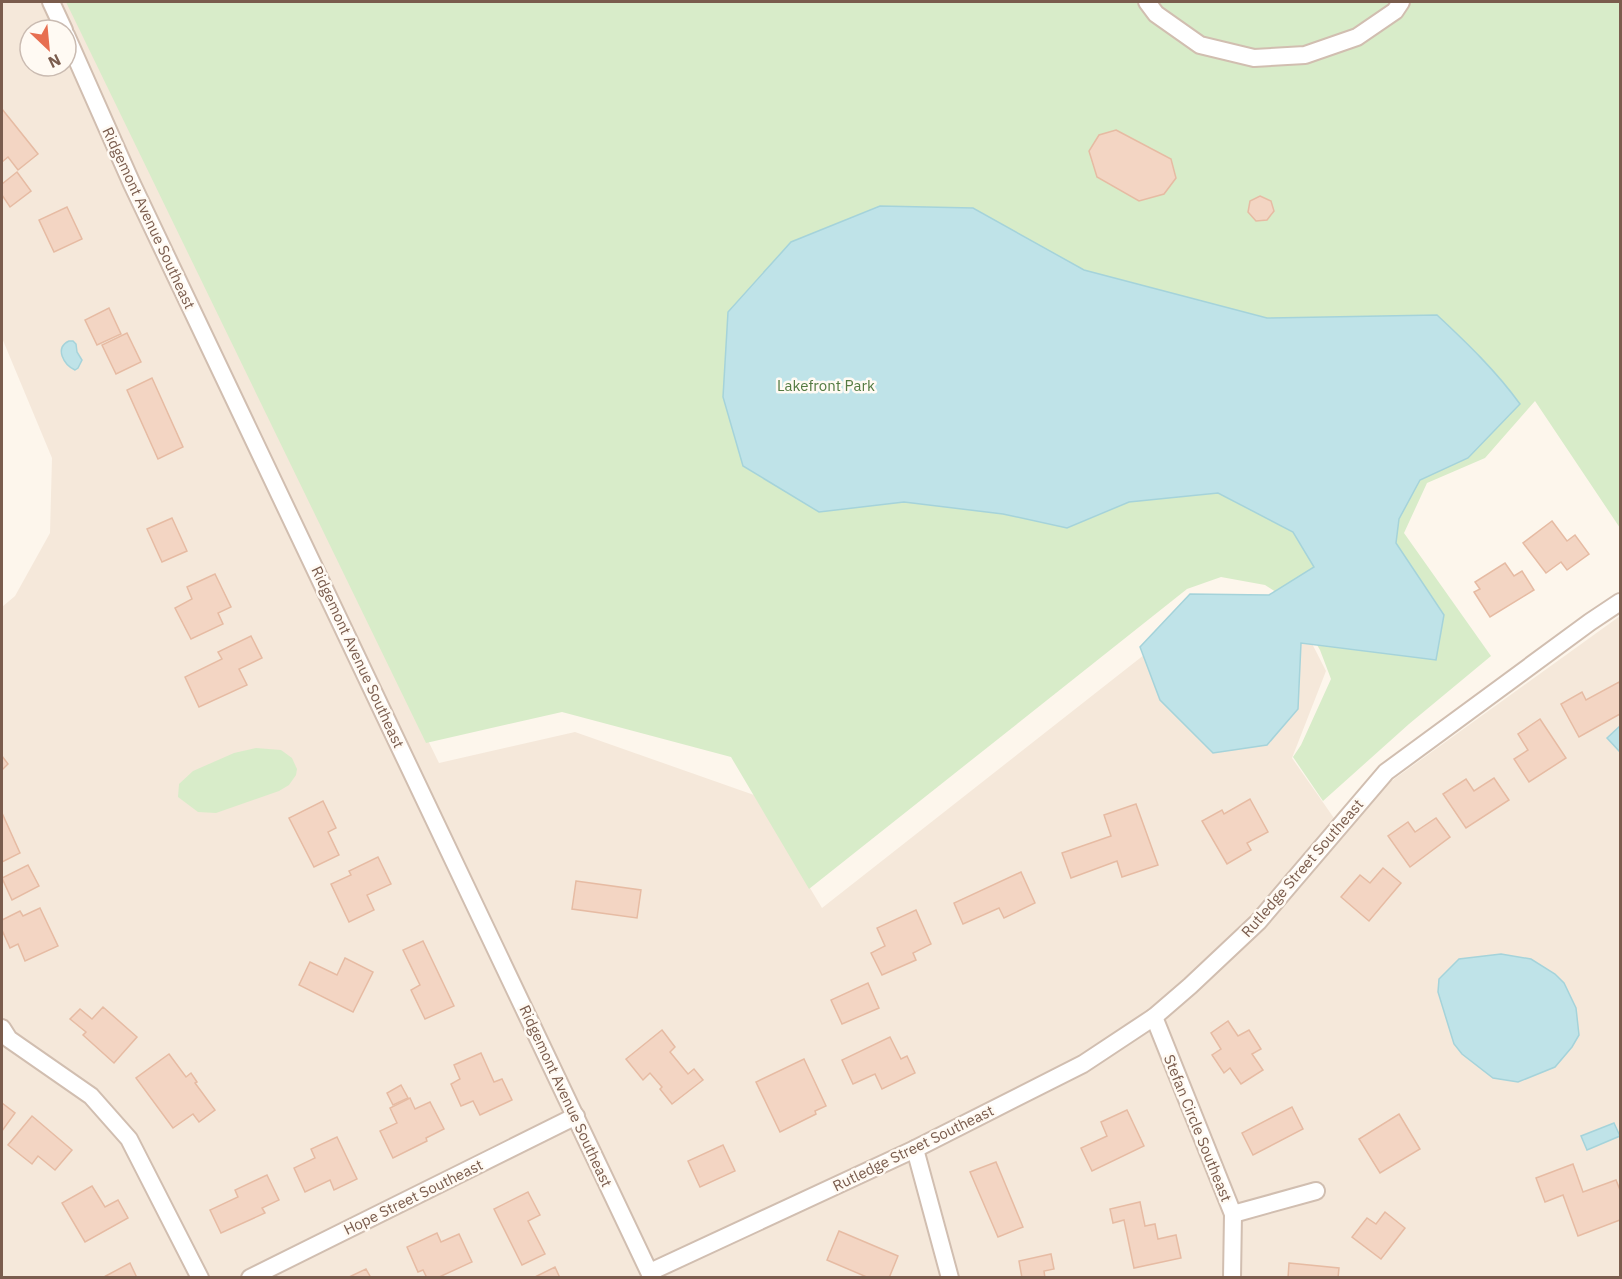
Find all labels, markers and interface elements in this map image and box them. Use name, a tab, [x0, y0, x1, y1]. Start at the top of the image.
north arrow	[18, 18, 78, 78]
text: N	[45, 50, 64, 73]
street label: Ridgemont Avenue Southeast	[98, 124, 200, 312]
park label: Lakefront Park	[777, 376, 875, 395]
street label: Ridgemont Avenue Southeast	[307, 563, 409, 751]
street label: Rutledge Street Southeast	[1237, 795, 1367, 941]
street label: Ridgemont Avenue Southeast	[515, 1002, 617, 1190]
street label: Stefan Circle Southeast	[1160, 1052, 1236, 1204]
street label: Rutledge Street Southeast	[829, 1101, 997, 1195]
street label: Hope Street Southeast	[340, 1155, 486, 1239]

